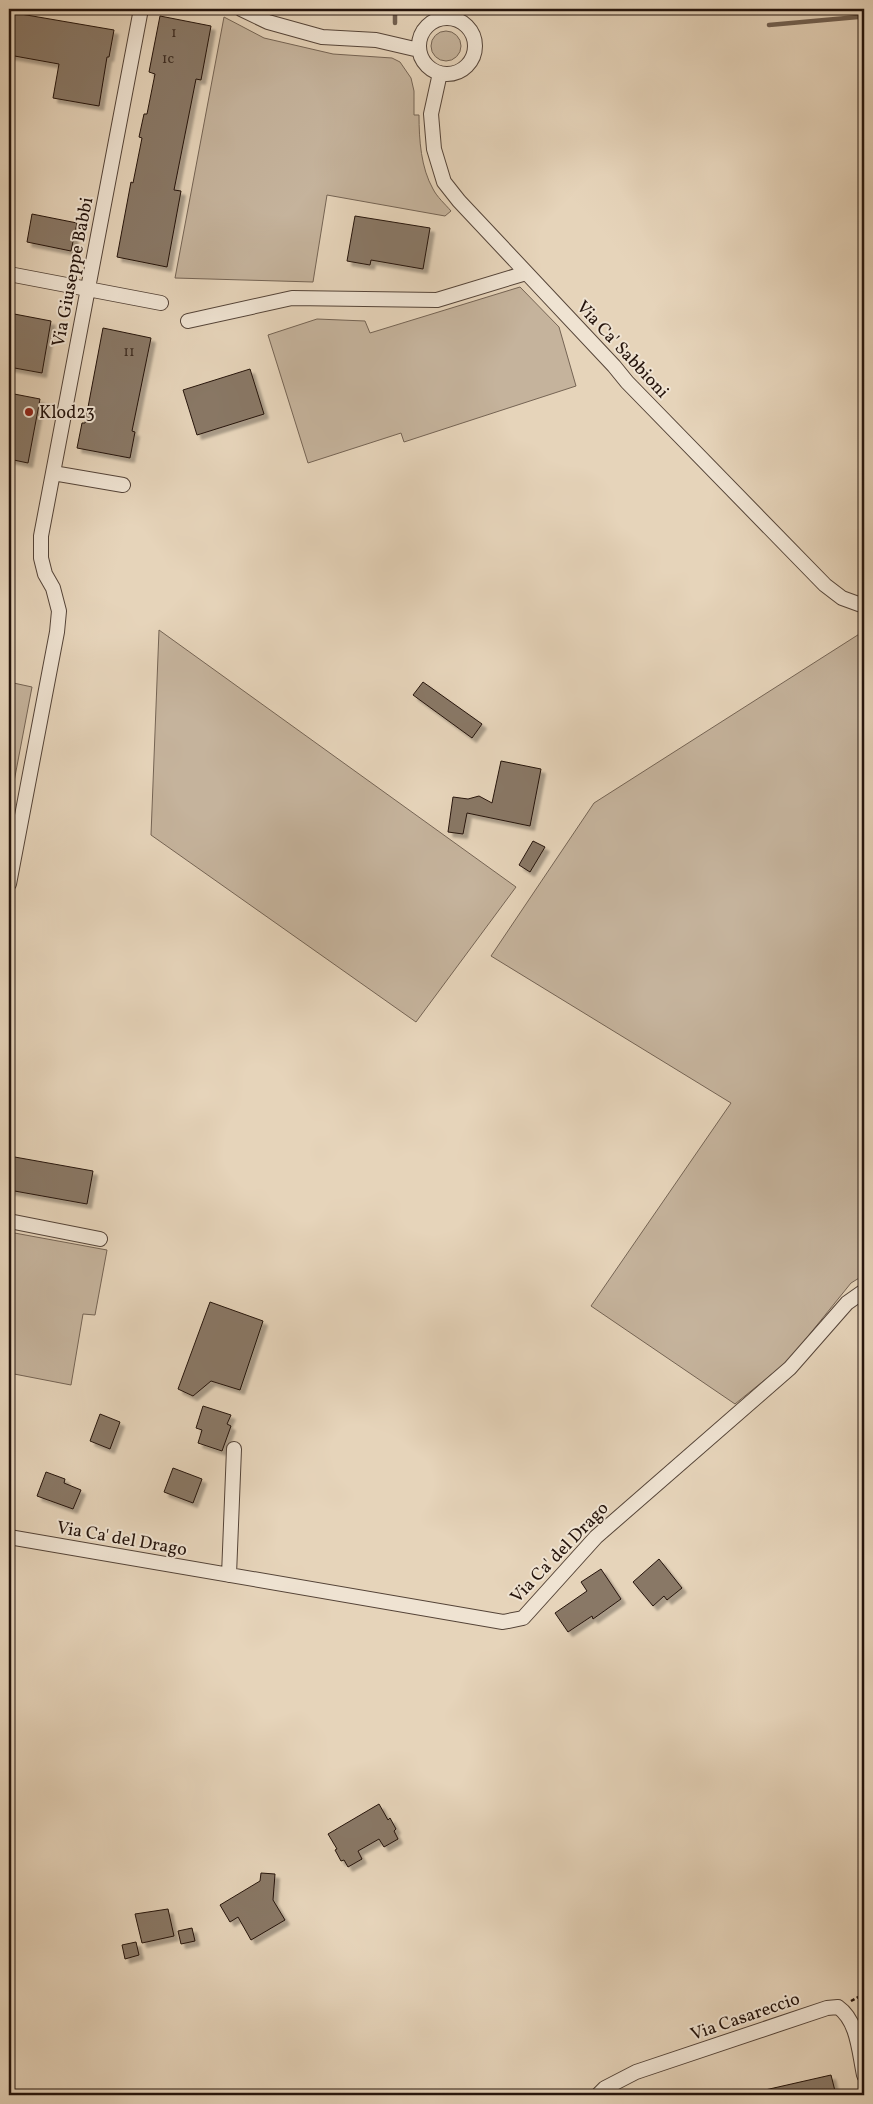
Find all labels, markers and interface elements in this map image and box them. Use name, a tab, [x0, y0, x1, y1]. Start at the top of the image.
house number: 1	[171, 23, 177, 44]
house number: 1c	[162, 49, 175, 70]
street label: Via Giuseppe Babbi	[47, 195, 100, 349]
street label: Via Ca' Sabbioni	[570, 296, 674, 404]
house number: 11	[123, 342, 135, 363]
place label: Klod23	[39, 401, 95, 426]
marker: Klod23	[23, 406, 35, 418]
street label: Via Ca' del Drago	[505, 1497, 615, 1609]
street label: Via Ca' del Drago	[55, 1516, 189, 1563]
street label: Via Casareccio	[688, 1987, 803, 2048]

